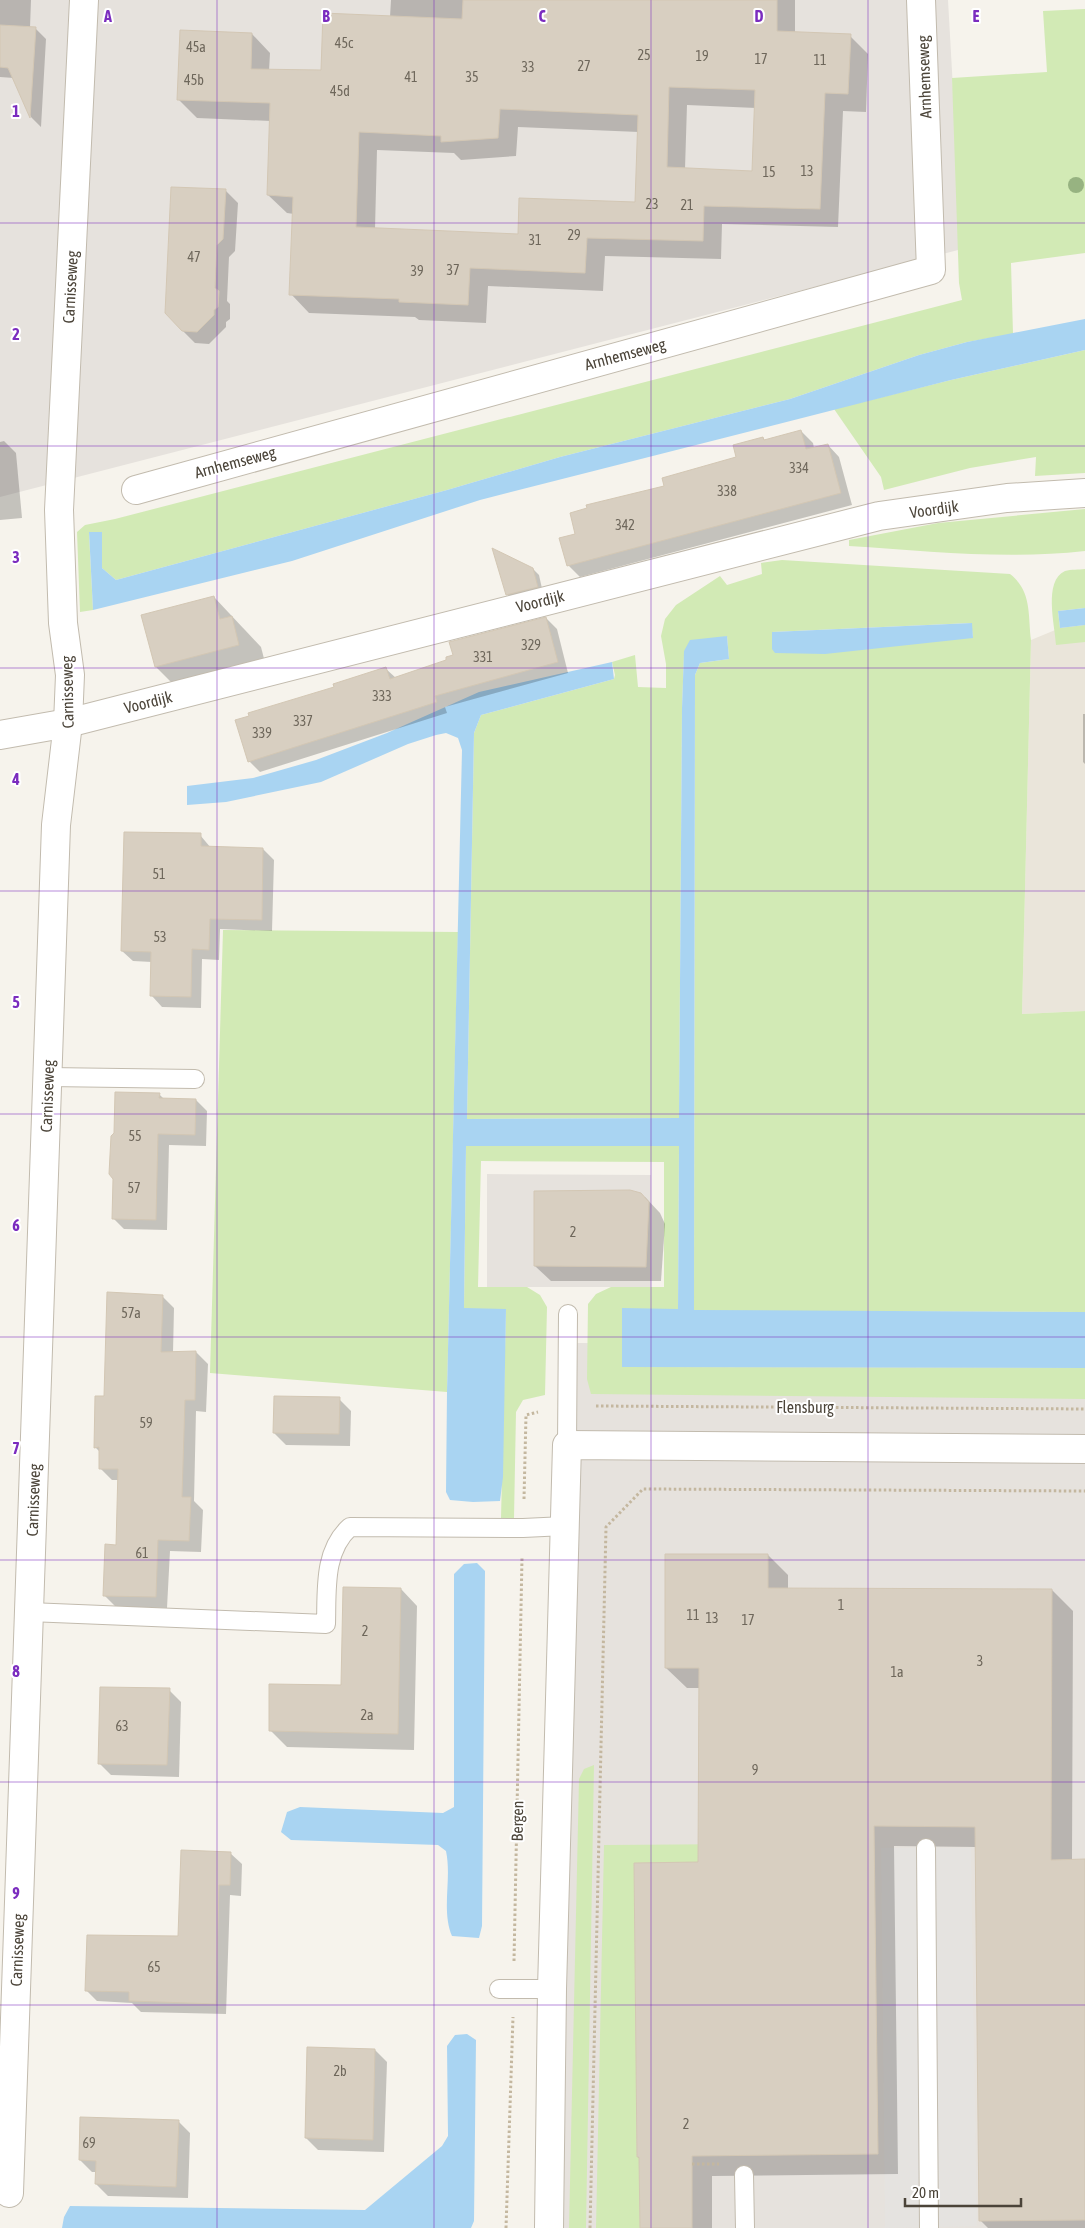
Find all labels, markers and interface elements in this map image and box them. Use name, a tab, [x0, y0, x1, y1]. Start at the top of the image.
text: A	[103, 7, 112, 25]
text: B	[322, 7, 330, 25]
text: C	[538, 7, 546, 25]
text: D	[755, 7, 764, 25]
text: E	[973, 7, 980, 25]
house number: 45c	[335, 35, 354, 51]
street label: Arnhemseweg	[914, 35, 935, 119]
house number: 45a	[186, 39, 206, 55]
house number: 25	[637, 47, 651, 63]
house number: 19	[695, 48, 709, 64]
house number: 17	[754, 51, 768, 67]
house number: 11	[813, 52, 827, 68]
house number: 27	[577, 58, 591, 74]
house number: 33	[521, 59, 535, 75]
house number: 41	[404, 69, 418, 85]
house number: 35	[465, 69, 479, 85]
house number: 45b	[184, 72, 204, 88]
house number: 45d	[330, 83, 350, 99]
text: 1	[12, 102, 20, 120]
house number: 13	[800, 163, 814, 179]
house number: 15	[762, 164, 776, 180]
house number: 23	[645, 196, 659, 212]
house number: 21	[680, 197, 694, 213]
house number: 29	[567, 227, 581, 243]
house number: 31	[528, 232, 542, 248]
house number: 47	[187, 249, 201, 265]
street label: Carnisseweg	[59, 250, 82, 324]
house number: 37	[446, 262, 460, 278]
house number: 39	[410, 263, 424, 279]
text: 2	[12, 325, 20, 343]
street label: Arnhemseweg	[583, 335, 668, 374]
street label: Arnhemseweg	[193, 443, 278, 482]
house number: 334	[789, 460, 809, 476]
house number: 338	[717, 483, 737, 499]
street label: Voordijk	[908, 497, 960, 522]
house number: 342	[615, 517, 635, 533]
text: 3	[12, 548, 20, 566]
street label: Voordijk	[514, 586, 566, 617]
house number: 329	[521, 637, 541, 653]
house number: 331	[473, 649, 493, 665]
street label: Carnisseweg	[57, 655, 78, 729]
street label: Voordijk	[122, 687, 174, 718]
house number: 333	[372, 688, 392, 704]
house number: 337	[293, 713, 313, 729]
house number: 339	[252, 725, 272, 741]
text: 4	[11, 770, 20, 788]
house number: 51	[152, 866, 166, 882]
house number: 53	[153, 929, 167, 945]
text: 5	[12, 993, 20, 1011]
street label: Carnisseweg	[37, 1059, 58, 1133]
house number: 55	[128, 1128, 142, 1144]
house number: 57	[127, 1180, 141, 1196]
text: 6	[12, 1216, 20, 1234]
house number: 2	[570, 1224, 576, 1240]
house number: 57a	[121, 1305, 141, 1321]
street label: Flensburg	[776, 1398, 834, 1417]
house number: 59	[139, 1415, 153, 1431]
text: 7	[12, 1439, 20, 1457]
street label: Carnisseweg	[23, 1463, 44, 1537]
house number: 61	[135, 1545, 149, 1561]
house number: 1	[838, 1597, 844, 1613]
house number: 11	[686, 1607, 700, 1623]
house number: 13	[705, 1610, 719, 1626]
house number: 17	[741, 1612, 755, 1628]
house number: 2	[362, 1623, 368, 1639]
house number: 3	[977, 1653, 983, 1669]
text: 8	[12, 1662, 20, 1680]
house number: 1a	[890, 1664, 904, 1680]
house number: 2a	[360, 1707, 374, 1723]
house number: 63	[115, 1718, 129, 1734]
house number: 9	[752, 1762, 758, 1778]
street label: Bergen	[508, 1801, 527, 1842]
text: 9	[12, 1884, 20, 1902]
street label: Carnisseweg	[7, 1913, 28, 1987]
house number: 65	[147, 1959, 161, 1975]
house number: 2b	[333, 2063, 347, 2079]
house number: 2	[683, 2116, 689, 2132]
house number: 69	[82, 2135, 96, 2151]
scale bar	[905, 2176, 1021, 2208]
text: 20 m	[912, 2184, 939, 2201]

